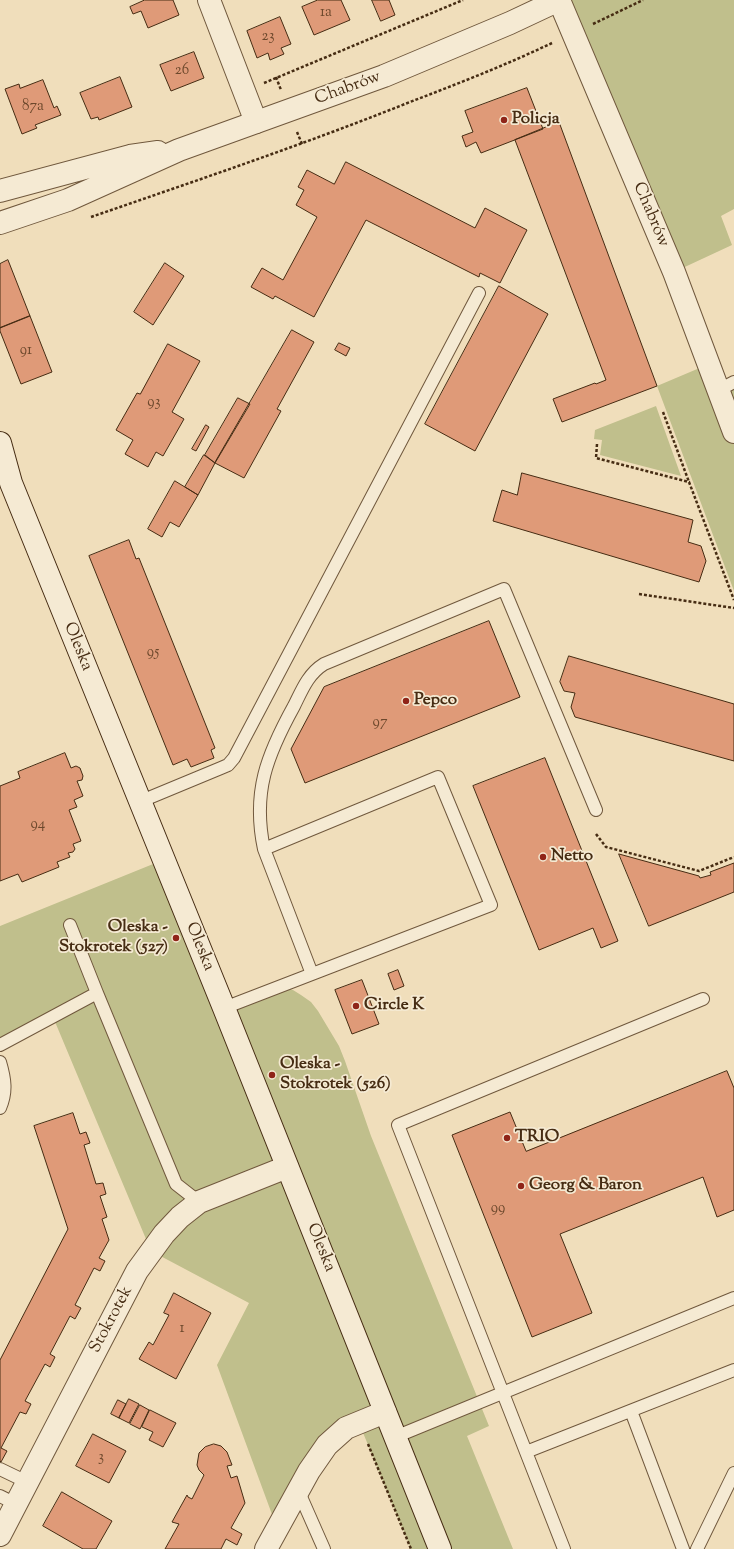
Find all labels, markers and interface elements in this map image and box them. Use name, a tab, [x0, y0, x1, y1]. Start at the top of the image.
house number: 1a	[320, 4, 332, 22]
house number: 23	[261, 28, 275, 46]
house number: 26	[175, 62, 189, 80]
street label: Chabrów	[312, 68, 384, 110]
house number: 87a	[22, 98, 44, 116]
place label: Policja	[512, 110, 560, 130]
marker: Policja	[499, 115, 509, 125]
street label: Chabrów	[627, 179, 673, 251]
house number: 91	[20, 342, 32, 360]
house number: 93	[147, 394, 161, 412]
street label: Oleska	[58, 620, 96, 674]
house number: 95	[147, 644, 159, 662]
place label: Pepco	[414, 691, 457, 711]
marker: Pepco	[401, 696, 411, 706]
house number: 97	[373, 714, 387, 732]
house number: 94	[31, 816, 45, 834]
place label: Netto	[551, 847, 593, 867]
marker: Netto	[538, 852, 548, 862]
place label: Oleska - Stokrotek (527)	[59, 918, 168, 958]
street label: Oleska	[180, 920, 218, 974]
marker: Oleska - Stokrotek (527)	[171, 933, 181, 943]
place label: Circle K	[364, 996, 425, 1016]
marker: Circle K	[351, 1001, 361, 1011]
place label: Oleska - Stokrotek (526)	[280, 1055, 391, 1095]
marker: Oleska - Stokrotek (526)	[267, 1070, 277, 1080]
place label: TRIO	[515, 1128, 559, 1148]
marker: TRIO	[502, 1133, 512, 1143]
place label: Georg & Baron	[529, 1176, 642, 1196]
marker: Georg & Baron	[516, 1181, 526, 1191]
house number: 99	[491, 1200, 505, 1218]
street label: Oleska	[301, 1221, 339, 1275]
street label: Stokrotek	[86, 1283, 138, 1357]
house number: 1	[179, 1320, 185, 1338]
house number: 3	[98, 1449, 104, 1467]

